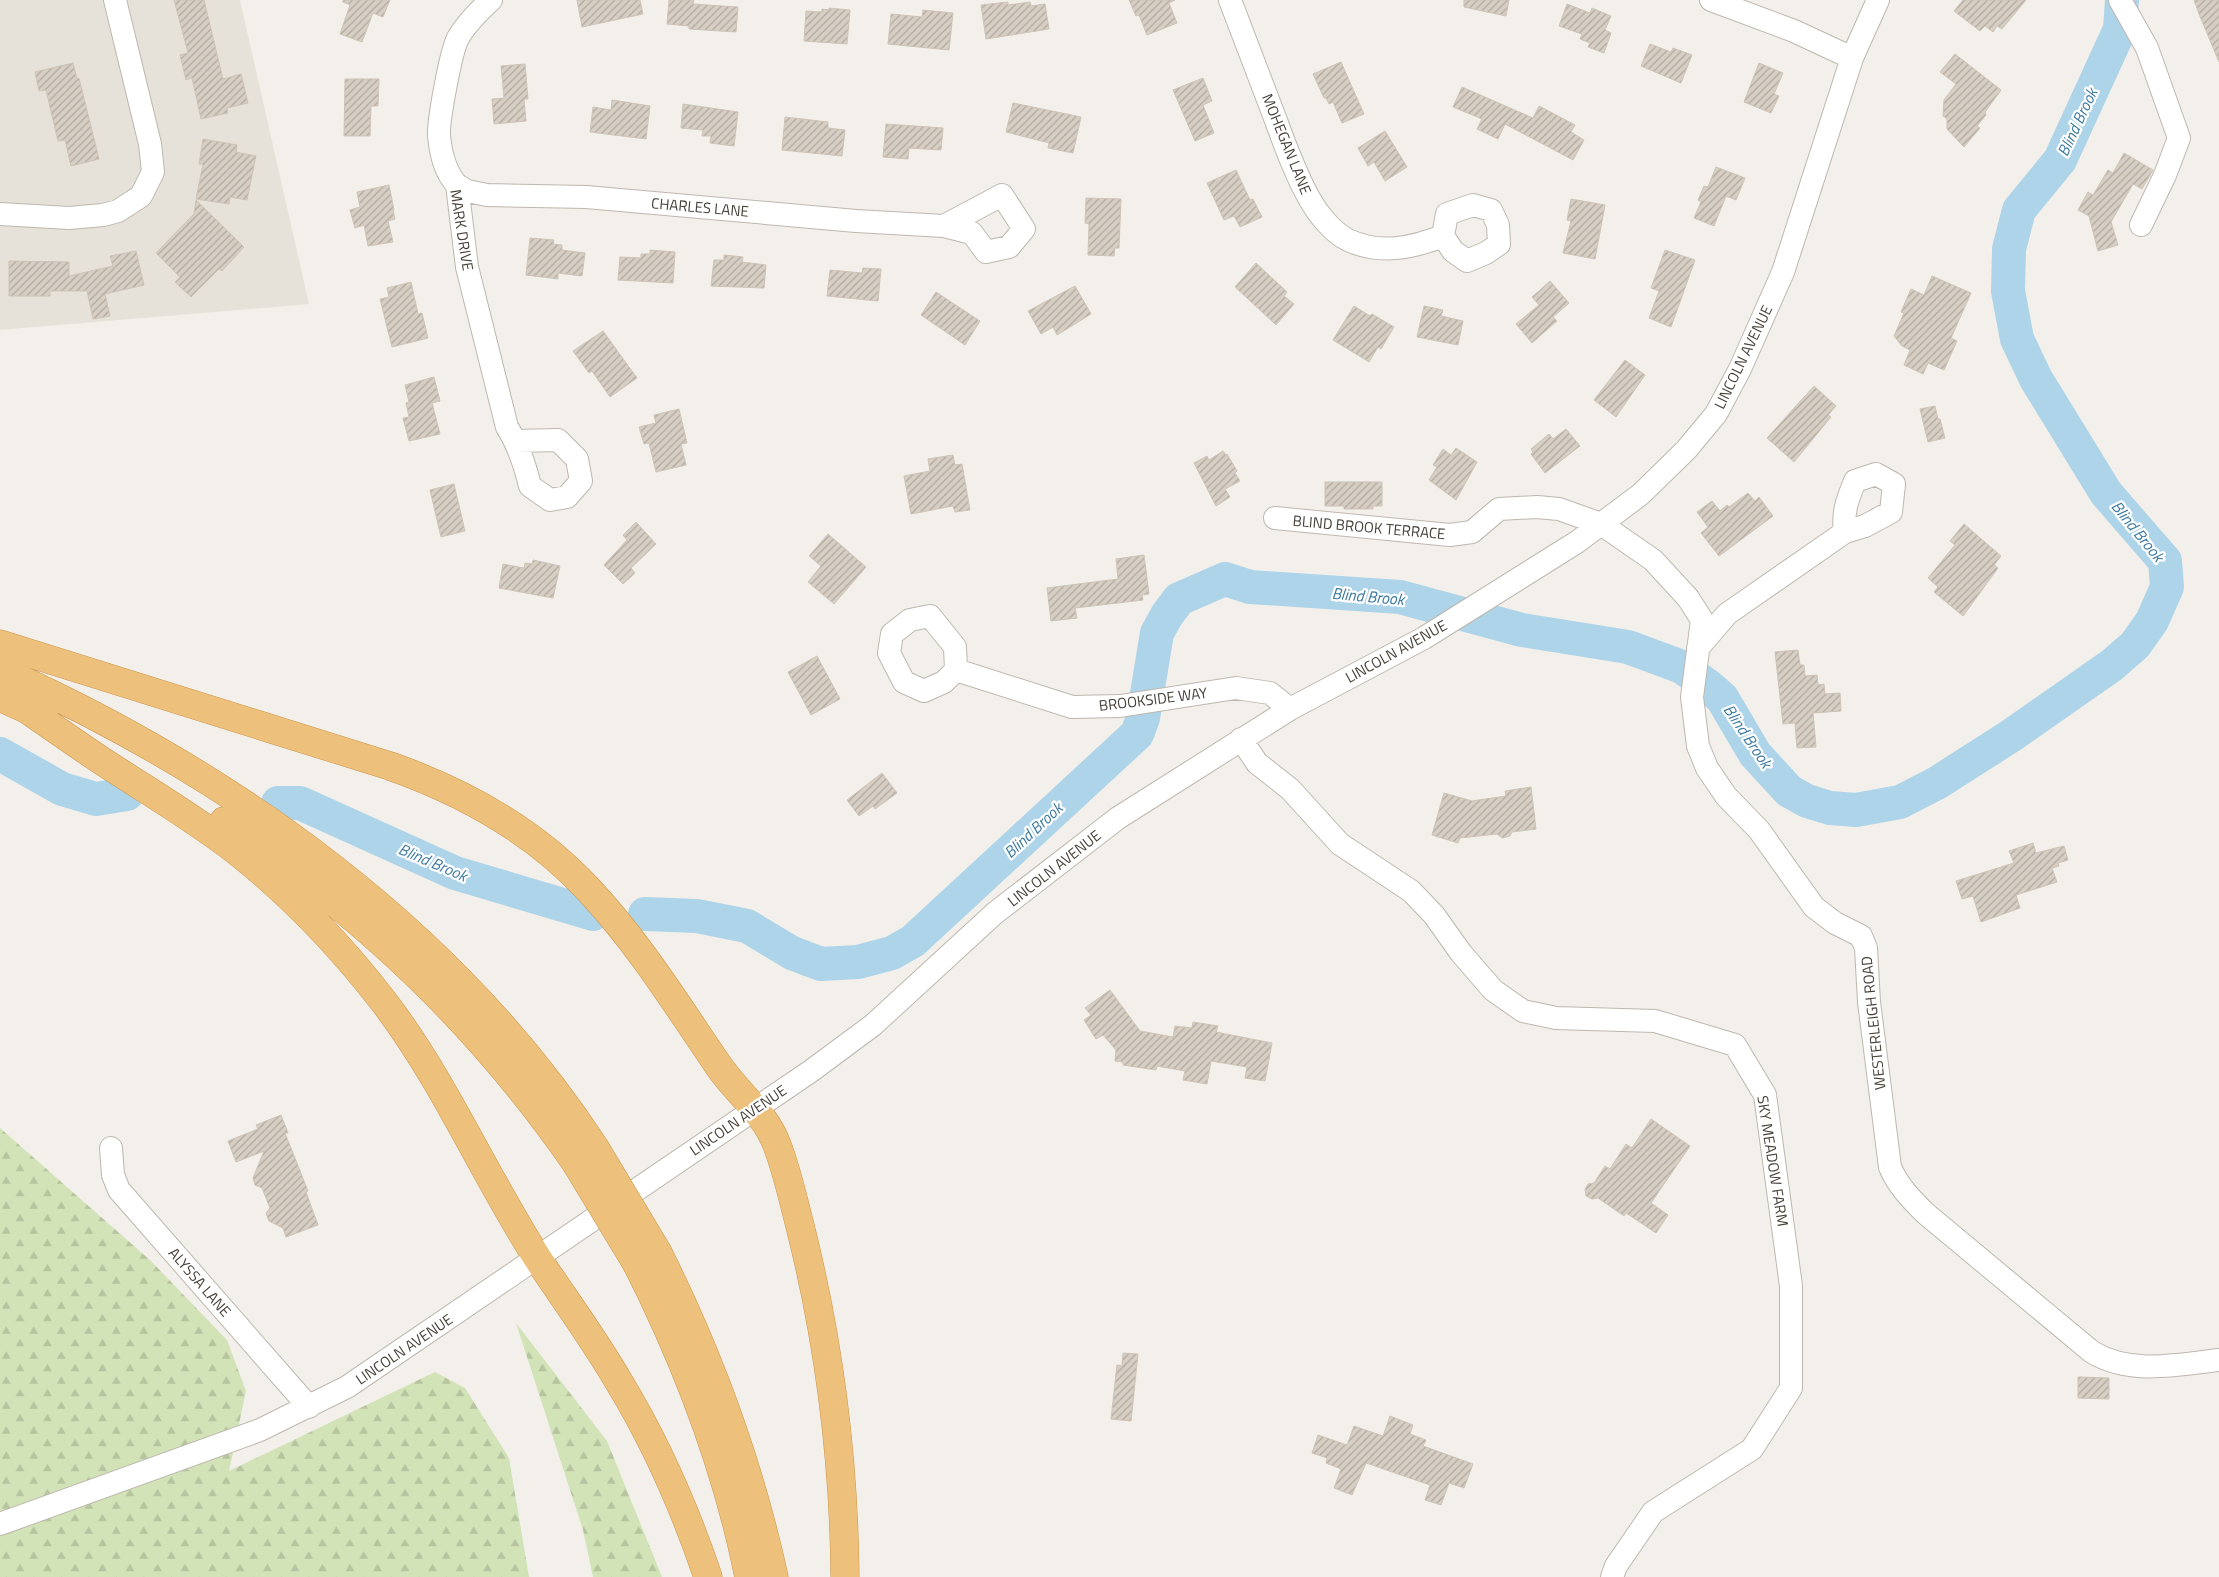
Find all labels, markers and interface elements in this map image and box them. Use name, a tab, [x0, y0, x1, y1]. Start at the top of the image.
water label: Blind Brook	[2051, 82, 2104, 160]
street label: MOHEGAN LANE	[1256, 90, 1318, 198]
street label: MARK DRIVE	[444, 188, 480, 272]
street label: CHARLES LANE	[650, 191, 750, 223]
street label: LINCOLN AVENUE	[1708, 301, 1778, 413]
water label: Blind Brook	[2106, 495, 2171, 568]
street label: BLIND BROOK TERRACE	[1292, 509, 1446, 545]
water label: Blind Brook	[1331, 581, 1407, 611]
street label: LINCOLN AVENUE	[1341, 614, 1451, 688]
street label: BROOKSIDE WAY	[1097, 681, 1209, 717]
water label: Blind Brook	[1718, 699, 1779, 774]
water label: Blind Brook	[998, 795, 1069, 863]
street label: LINCOLN AVENUE	[1002, 824, 1106, 912]
water label: Blind Brook	[395, 837, 473, 888]
street label: WESTERLEIGH ROAD	[1855, 955, 1891, 1091]
street label: LINCOLN AVENUE	[685, 1079, 791, 1161]
street label: SKY MEADOW FARM	[1751, 1094, 1795, 1228]
street label: ALYSSA LANE	[163, 1242, 237, 1322]
street label: LINCOLN AVENUE	[351, 1308, 457, 1390]

